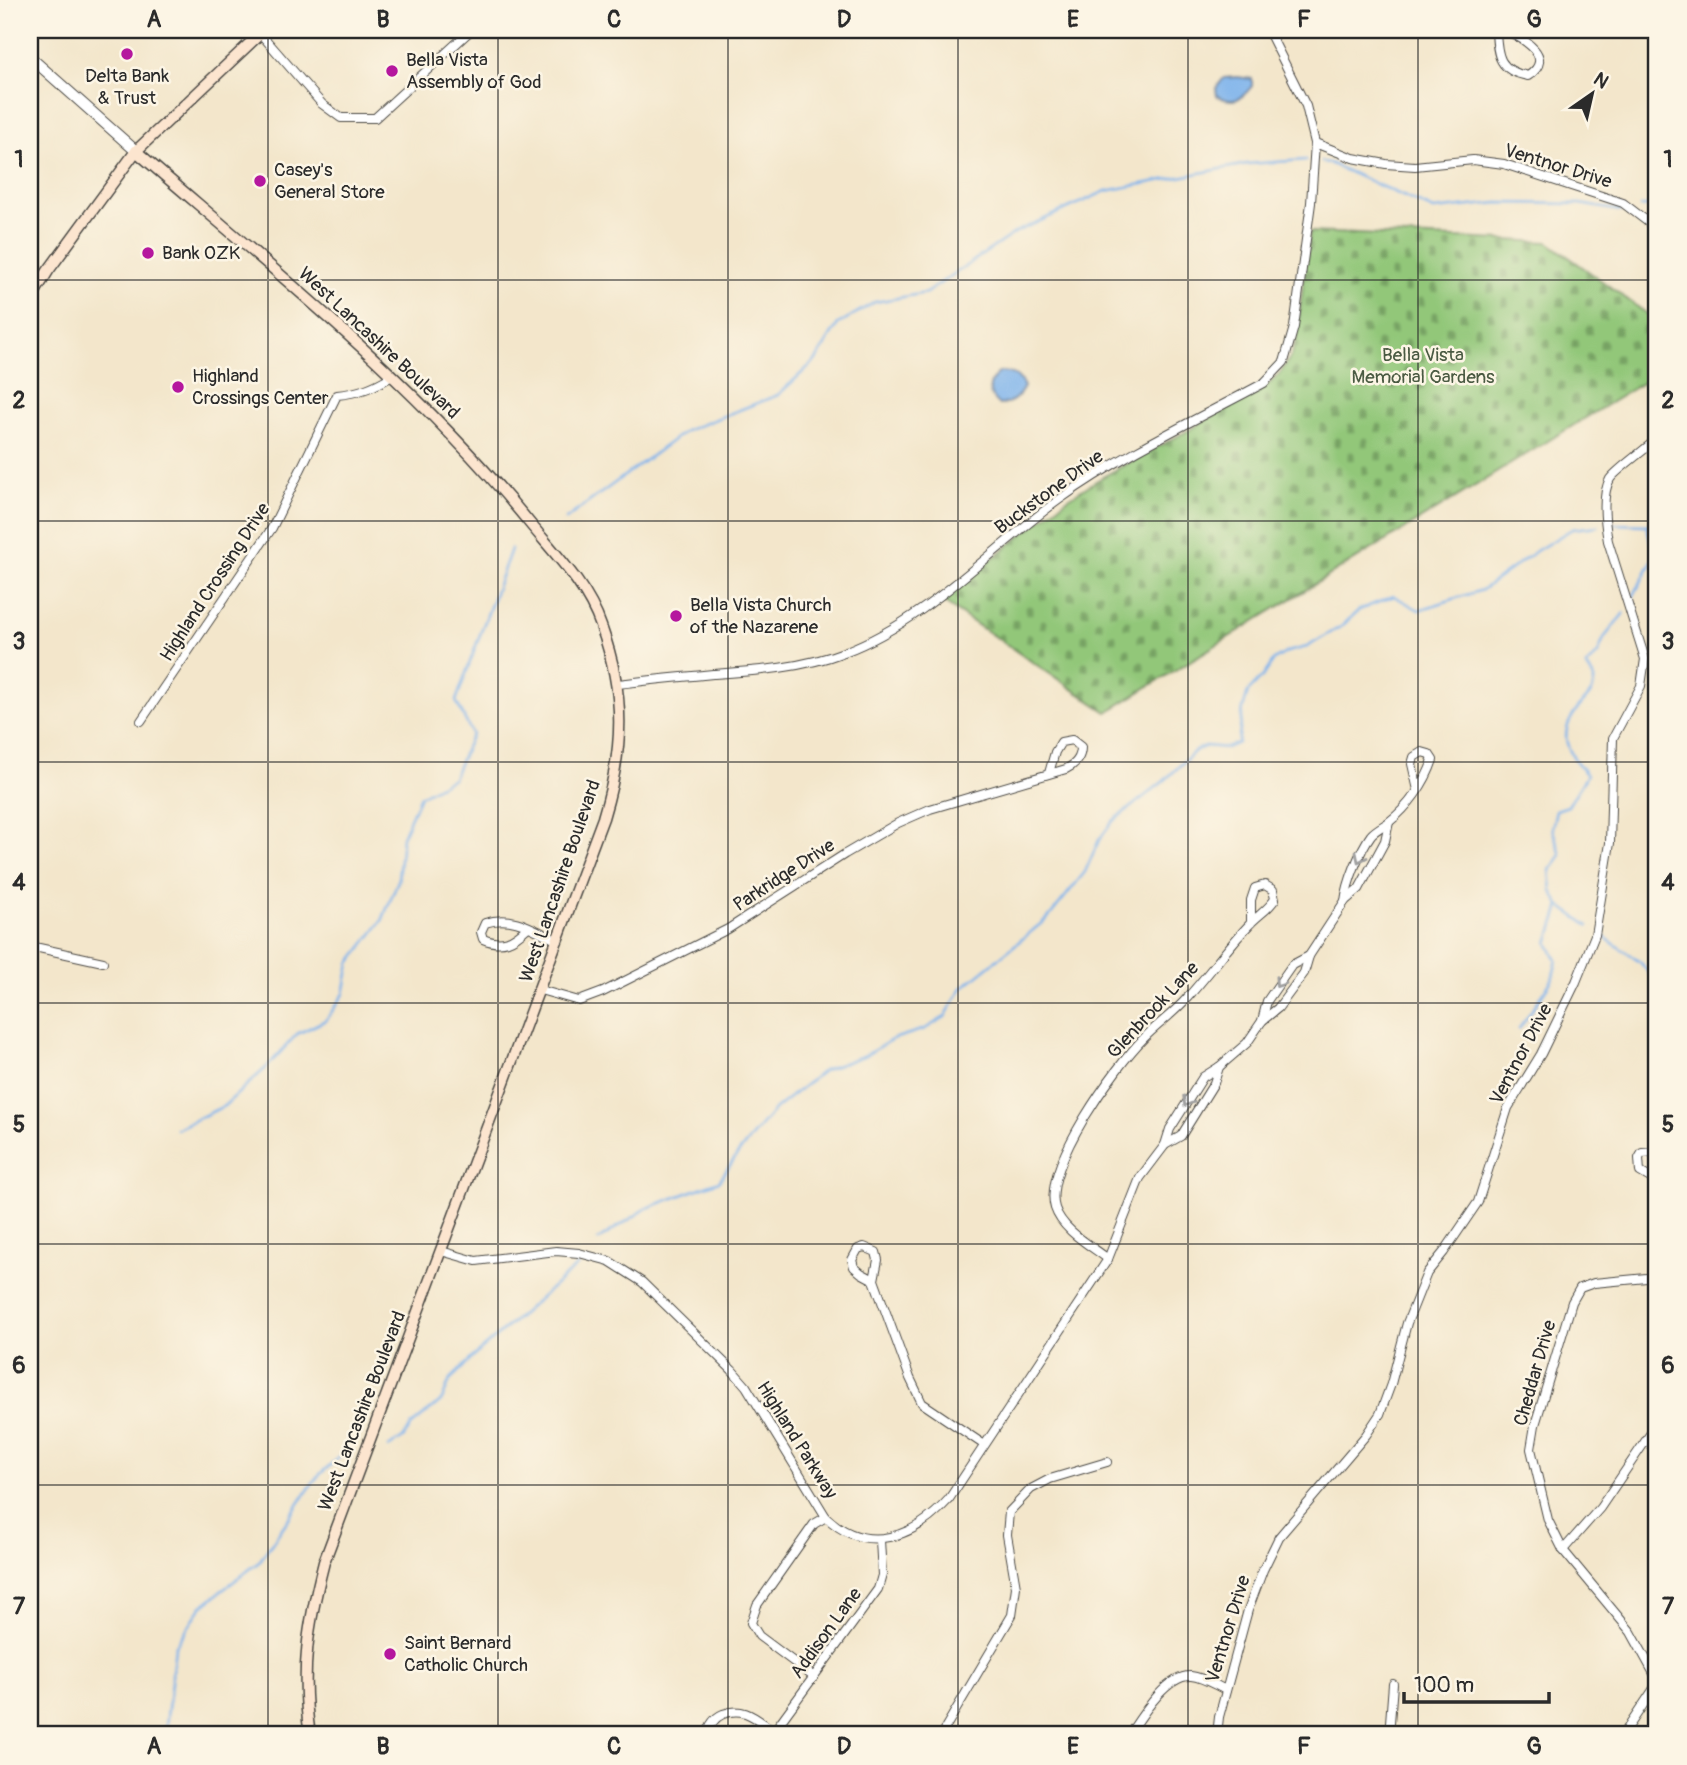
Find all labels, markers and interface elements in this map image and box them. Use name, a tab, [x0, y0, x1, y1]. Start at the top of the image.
text: A	[147, 5, 162, 34]
text: B	[376, 5, 390, 34]
text: C	[607, 5, 621, 34]
text: D	[837, 5, 851, 34]
text: E	[1067, 5, 1079, 34]
text: F	[1297, 5, 1311, 34]
text: G	[1526, 5, 1542, 34]
marker: Delta Bank & Trust	[119, 46, 135, 62]
place label: Bella Vista Assembly of God	[406, 48, 542, 94]
north arrow	[1558, 60, 1628, 130]
marker: Bella Vista Assembly of God	[384, 63, 400, 79]
place label: Delta Bank & Trust	[85, 64, 169, 110]
text: N	[1589, 67, 1613, 94]
street label: Ventnor Drive	[1501, 138, 1615, 194]
text: 1	[15, 145, 24, 174]
text: 1	[1664, 145, 1673, 174]
place label: Casey's General Store	[274, 158, 385, 204]
marker: Casey's General Store	[252, 173, 268, 189]
place label: Bank OZK	[162, 241, 240, 265]
marker: Bank OZK	[140, 245, 156, 261]
street label: West Lancashire Boulevard	[293, 262, 465, 424]
park label: Bella Vista Memorial Gardens	[1352, 343, 1495, 389]
place label: Highland Crossings Center	[192, 364, 329, 410]
marker: Highland Crossings Center	[170, 379, 186, 395]
text: 2	[13, 386, 26, 415]
text: 2	[1662, 386, 1675, 415]
street label: Buckstone Drive	[990, 444, 1109, 540]
street label: Highland Crossing Drive	[155, 498, 276, 666]
place label: Bella Vista Church of the Nazarene	[690, 593, 832, 639]
marker: Bella Vista Church of the Nazarene	[668, 608, 684, 624]
text: 3	[13, 627, 25, 656]
text: 3	[1662, 627, 1674, 656]
street label: West Lancashire Boulevard	[514, 777, 606, 985]
street label: Parkridge Drive	[729, 833, 840, 917]
one-way arrow	[1355, 851, 1369, 863]
text: 4	[12, 868, 26, 897]
text: 4	[1661, 868, 1675, 897]
street label: Glenbrook Lane	[1102, 956, 1204, 1064]
one-way arrow	[1275, 976, 1288, 989]
street label: Ventnor Drive	[1484, 999, 1558, 1109]
one-way arrow	[1182, 1094, 1195, 1107]
text: 5	[13, 1110, 25, 1139]
text: 5	[1662, 1110, 1674, 1139]
street label: West Lancashire Boulevard	[313, 1308, 411, 1514]
street label: Cheddar Drive	[1508, 1317, 1562, 1429]
text: 6	[12, 1351, 26, 1380]
text: 6	[1661, 1351, 1675, 1380]
street label: Highland Parkway	[751, 1377, 843, 1503]
street label: Ventnor Drive	[1200, 1572, 1256, 1686]
street label: Addison Lane	[785, 1582, 867, 1683]
text: 7	[13, 1592, 26, 1621]
text: 7	[1662, 1592, 1675, 1621]
place label: Saint Bernard Catholic Church	[404, 1631, 528, 1677]
marker: Saint Bernard Catholic Church	[382, 1646, 398, 1662]
scale bar	[1404, 1660, 1549, 1704]
text: 100 m	[1414, 1672, 1474, 1699]
text: A	[147, 1732, 162, 1761]
text: B	[376, 1732, 390, 1761]
text: C	[607, 1732, 621, 1761]
text: D	[837, 1732, 851, 1761]
text: E	[1067, 1732, 1079, 1761]
text: F	[1297, 1732, 1311, 1761]
text: G	[1526, 1732, 1542, 1761]

